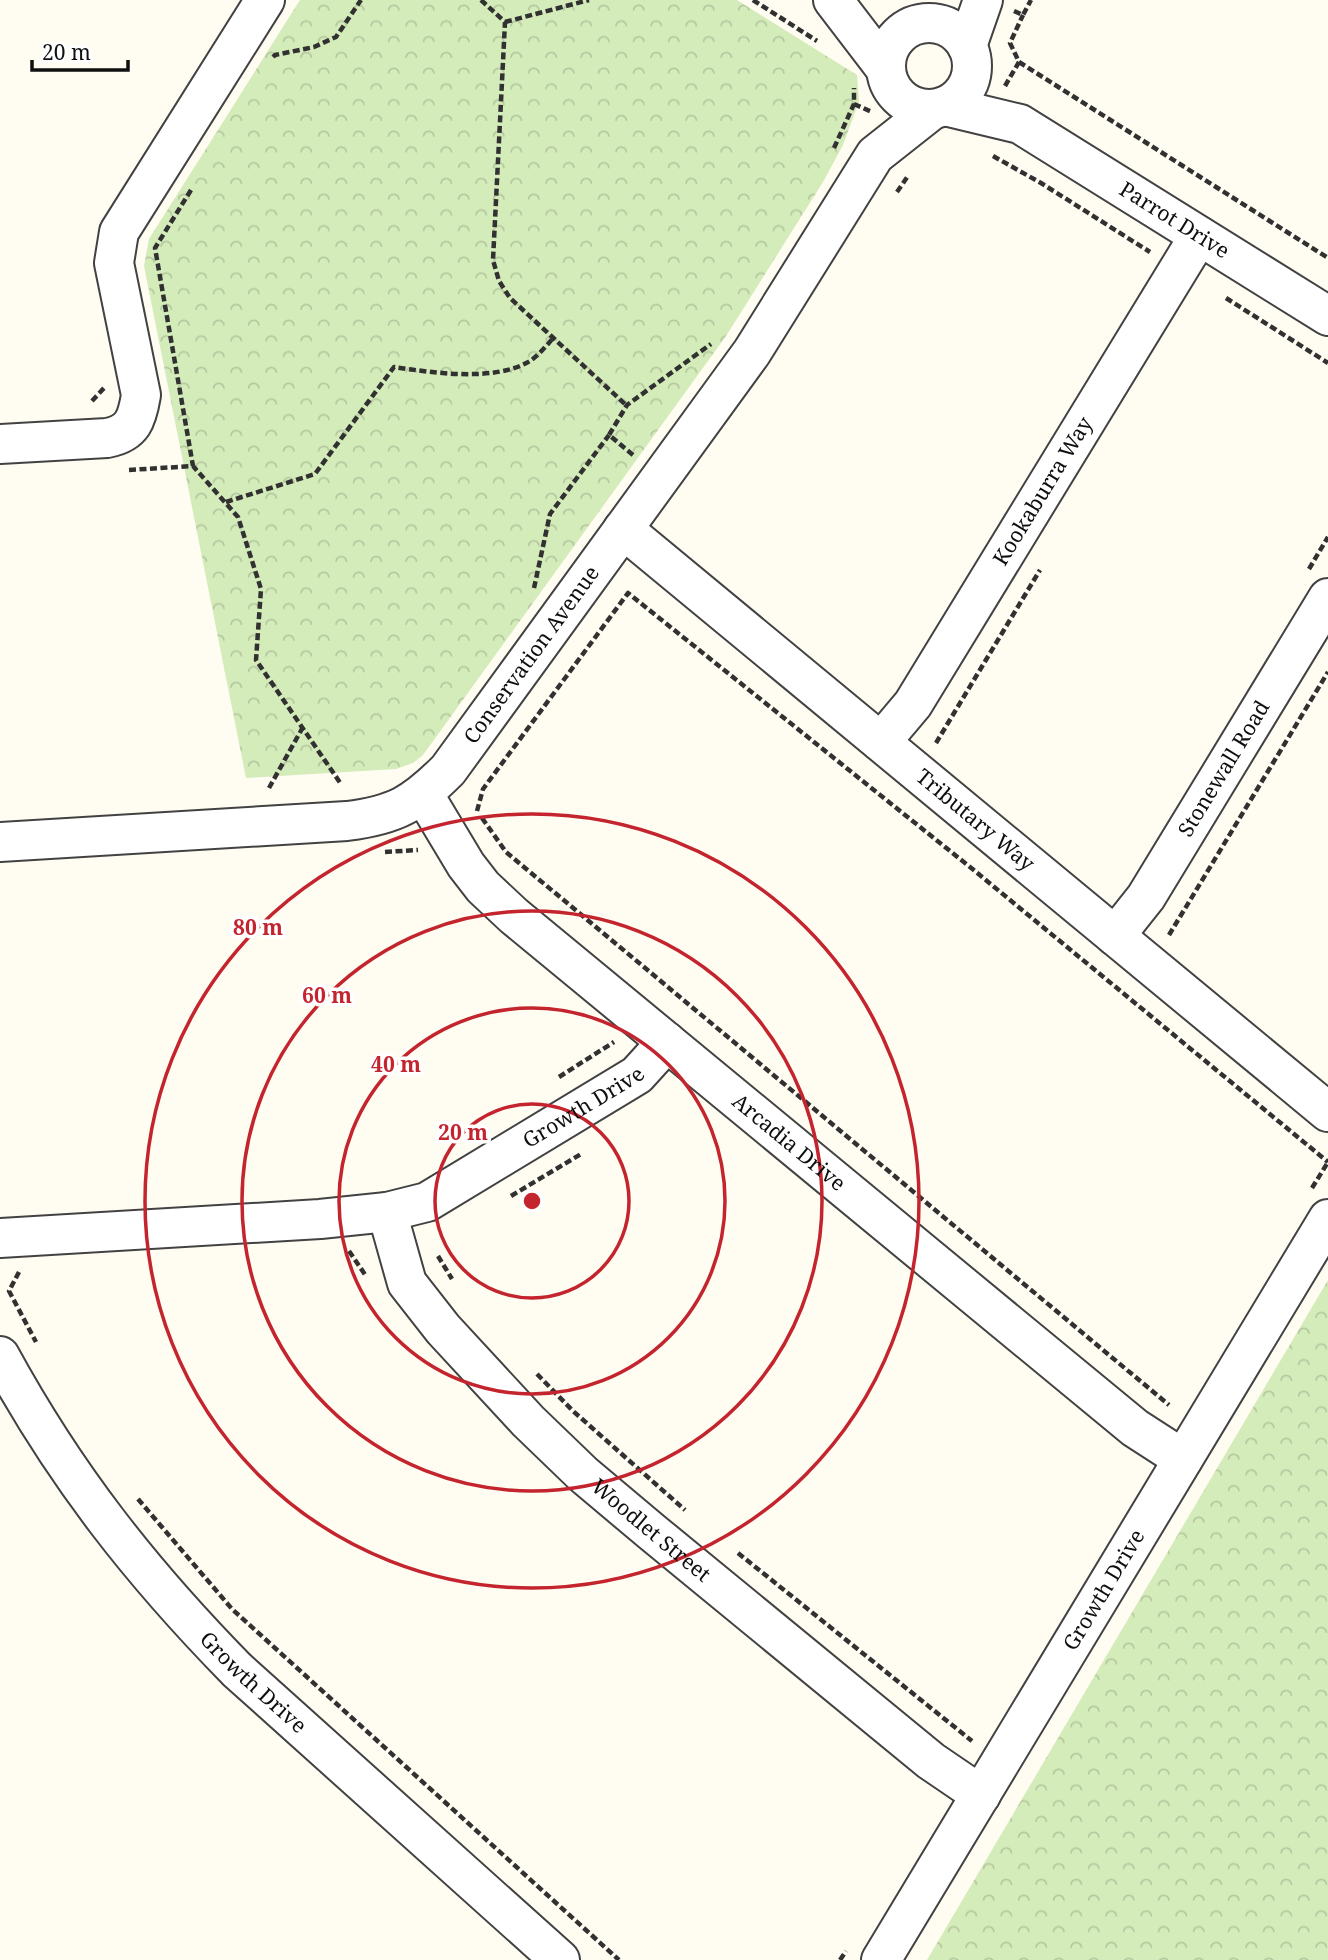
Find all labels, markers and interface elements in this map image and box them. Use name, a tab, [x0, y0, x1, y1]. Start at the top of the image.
scale bar	[32, 28, 128, 72]
text: 20 m	[42, 38, 91, 66]
street label: Parrot Drive	[1115, 175, 1235, 264]
street label: Kookaburra Way	[986, 411, 1098, 570]
street label: Conservation Avenue	[457, 560, 605, 749]
street label: Stonewall Road	[1171, 695, 1275, 842]
street label: Tributary Way	[911, 762, 1041, 877]
text: 80 m	[233, 913, 283, 941]
text: 60 m	[302, 981, 352, 1009]
text: 40 m	[371, 1050, 421, 1078]
street label: Growth Drive	[517, 1061, 651, 1154]
street label: Arcadia Drive	[727, 1087, 852, 1197]
text: 20 m	[438, 1118, 488, 1146]
centre of rings	[520, 1189, 544, 1213]
street label: Woodlet Street	[586, 1472, 717, 1588]
street label: Growth Drive	[1056, 1524, 1151, 1655]
street label: Growth Drive	[194, 1625, 313, 1739]

